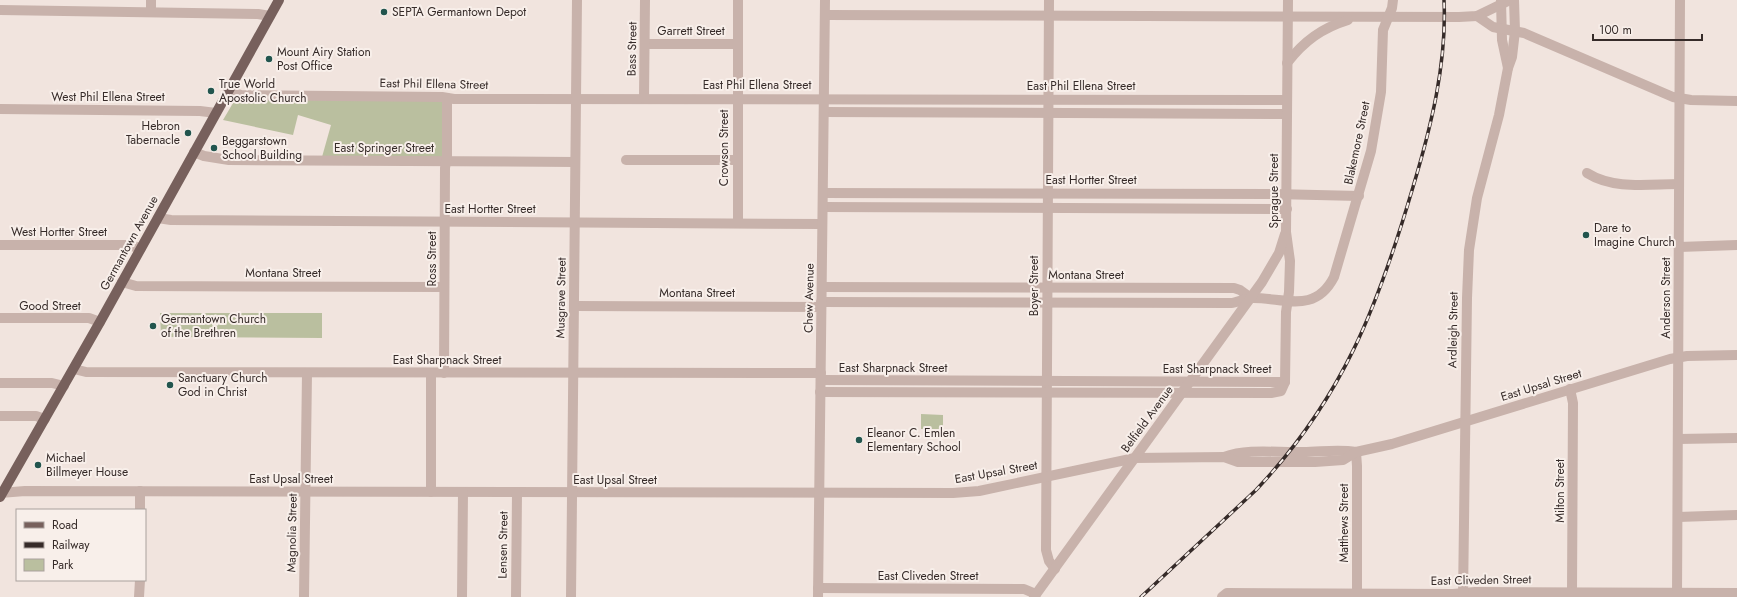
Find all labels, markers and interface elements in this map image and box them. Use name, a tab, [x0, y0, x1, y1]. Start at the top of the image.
place label: SEPTA Germantown Depot	[392, 3, 526, 21]
marker: SEPTA Germantown Depot	[379, 7, 389, 17]
scale bar	[1593, 16, 1702, 42]
text: 100 m	[1599, 21, 1632, 39]
street label: Bass Street	[623, 22, 641, 76]
street label: Garrett Street	[657, 22, 725, 40]
place label: Mount Airy Station Post Office	[277, 43, 371, 75]
marker: Mount Airy Station Post Office	[264, 54, 274, 64]
street label: East Phil Ellena Street	[380, 74, 489, 94]
place label: True World Apostolic Church	[219, 75, 307, 107]
street label: East Phil Ellena Street	[703, 76, 811, 94]
street label: East Phil Ellena Street	[1027, 77, 1135, 95]
marker: True World Apostolic Church	[206, 86, 216, 96]
street label: West Phil Ellena Street	[51, 88, 165, 106]
street label: Blakemore Street	[1339, 100, 1375, 186]
street label: Crowson Street	[715, 110, 733, 186]
place label: Hebron Tabernacle	[126, 117, 180, 149]
marker: Hebron Tabernacle	[183, 128, 193, 138]
place label: Beggarstown School Building	[222, 132, 302, 164]
street label: East Springer Street	[334, 139, 434, 157]
marker: Beggarstown School Building	[209, 143, 219, 153]
street label: Sprague Street	[1265, 153, 1283, 228]
street label: East Hortter Street	[1045, 171, 1137, 189]
street label: Germantown Avenue	[95, 192, 163, 294]
street label: East Hortter Street	[444, 200, 536, 218]
place label: Dare to Imagine Church	[1594, 219, 1675, 251]
street label: West Hortter Street	[11, 223, 107, 241]
marker: Dare to Imagine Church	[1581, 230, 1591, 240]
street label: Ross Street	[423, 231, 441, 287]
street label: Boyer Street	[1025, 256, 1043, 316]
street label: Musgrave Street	[551, 257, 571, 339]
street label: Anderson Street	[1657, 257, 1675, 339]
street label: Chew Avenue	[799, 263, 819, 333]
street label: Montana Street	[245, 264, 321, 282]
street label: Montana Street	[1048, 266, 1124, 284]
street label: Montana Street	[659, 284, 735, 302]
street label: Ardleigh Street	[1443, 292, 1463, 368]
street label: Good Street	[19, 297, 81, 315]
place label: Germantown Church of the Brethren	[161, 310, 266, 342]
marker: Germantown Church of the Brethren	[148, 321, 158, 331]
street label: East Sharpnack Street	[393, 351, 501, 369]
street label: East Sharpnack Street	[839, 359, 947, 377]
street label: East Sharpnack Street	[1163, 360, 1271, 378]
street label: East Upsal Street	[1498, 364, 1584, 406]
place label: Sanctuary Church God in Christ	[178, 369, 268, 401]
marker: Sanctuary Church God in Christ	[165, 380, 175, 390]
street label: Belfield Avenue	[1117, 382, 1177, 456]
place label: Eleanor C. Emlen Elementary School	[867, 424, 961, 456]
marker: Eleanor C. Emlen Elementary School	[854, 435, 864, 445]
place label: Michael Billmeyer House	[46, 449, 128, 481]
street label: East Upsal Street	[953, 456, 1039, 488]
street label: Milton Street	[1551, 459, 1569, 523]
marker: Michael Billmeyer House	[33, 460, 43, 470]
street label: East Upsal Street	[249, 470, 333, 488]
street label: East Upsal Street	[573, 471, 657, 489]
street label: Matthews Street	[1335, 483, 1353, 562]
street label: Magnolia Street	[282, 493, 302, 573]
legend	[16, 509, 146, 581]
street label: Lensen Street	[493, 511, 513, 579]
text: Road	[52, 516, 78, 534]
text: Railway	[52, 536, 90, 554]
text: Park	[52, 556, 74, 574]
street label: East Cliveden Street	[878, 567, 978, 585]
street label: East Cliveden Street	[1431, 570, 1532, 590]

